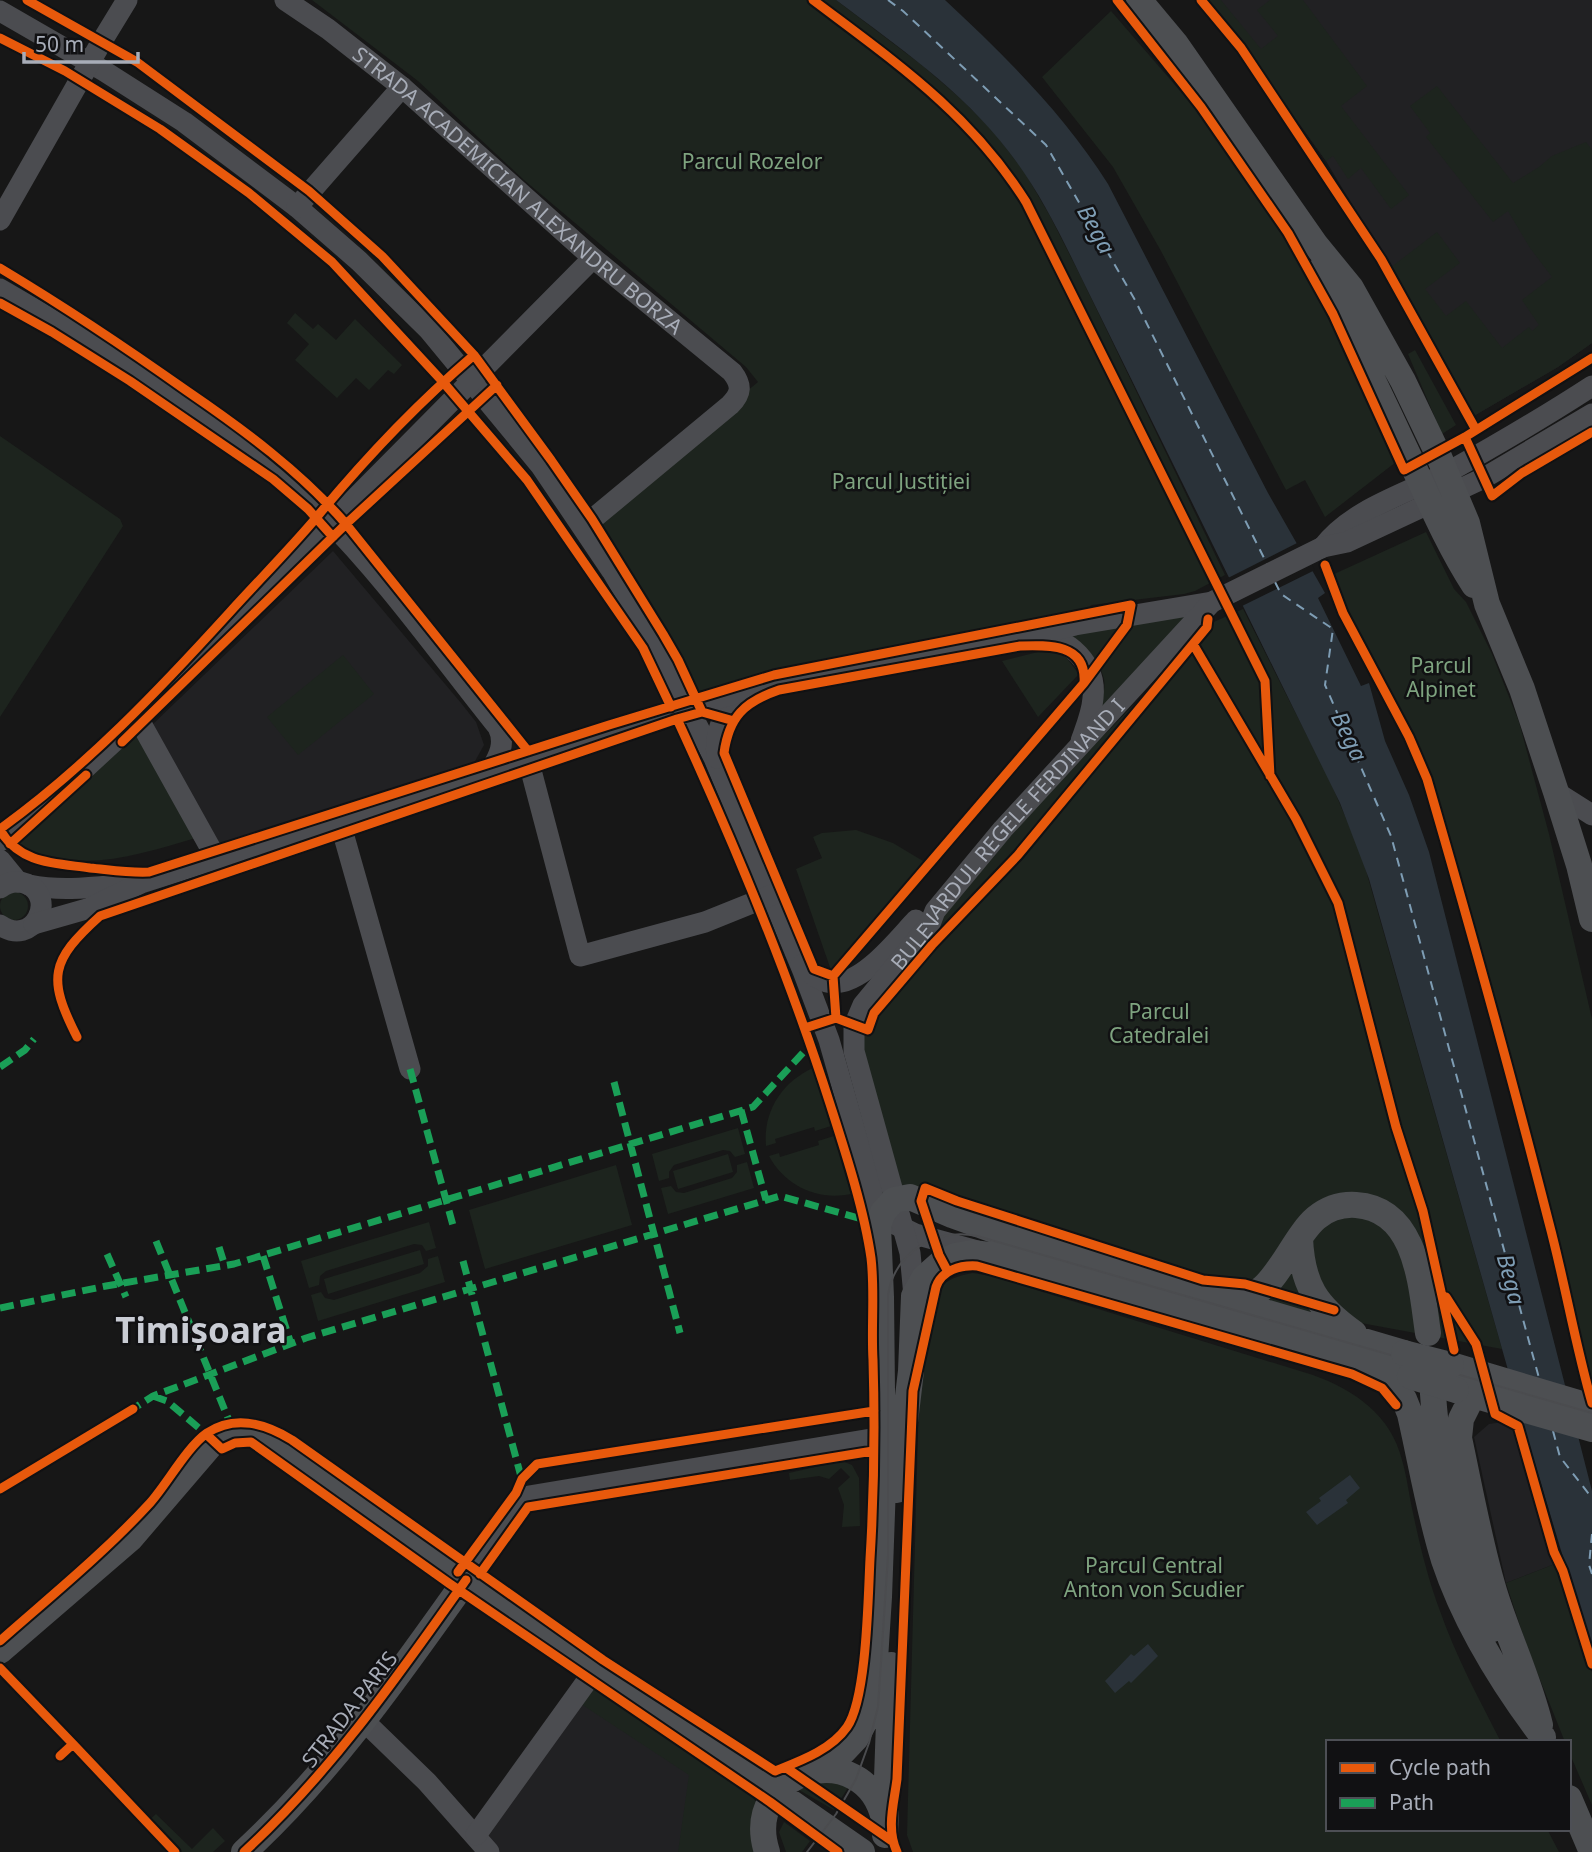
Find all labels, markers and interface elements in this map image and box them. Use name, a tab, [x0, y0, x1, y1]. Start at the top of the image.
scale bar	[24, 21, 138, 65]
text: 50 m	[35, 30, 84, 58]
street label: STRADA ACADEMICIAN ALEXANDRU BORZA	[347, 40, 689, 340]
park label: Parcul Rozelor	[682, 147, 823, 175]
water label: Bega	[1070, 199, 1124, 259]
park label: Parcul Justiției	[832, 467, 970, 495]
park label: Parcul Alpinet	[1406, 651, 1476, 703]
street label: BULEVARDUL REGELE FERDINAND I	[884, 692, 1130, 975]
water label: Bega	[1324, 706, 1376, 766]
park label: Parcul Catedralei	[1109, 997, 1209, 1049]
water label: Bega	[1490, 1250, 1534, 1308]
district label: Timișoara	[115, 1306, 287, 1353]
park label: Parcul Central Anton von Scudier	[1064, 1551, 1245, 1603]
street label: STRADA PARIS	[295, 1645, 403, 1773]
legend	[1326, 1740, 1571, 1831]
text: Cycle path	[1389, 1753, 1491, 1781]
text: Path	[1389, 1788, 1434, 1816]

